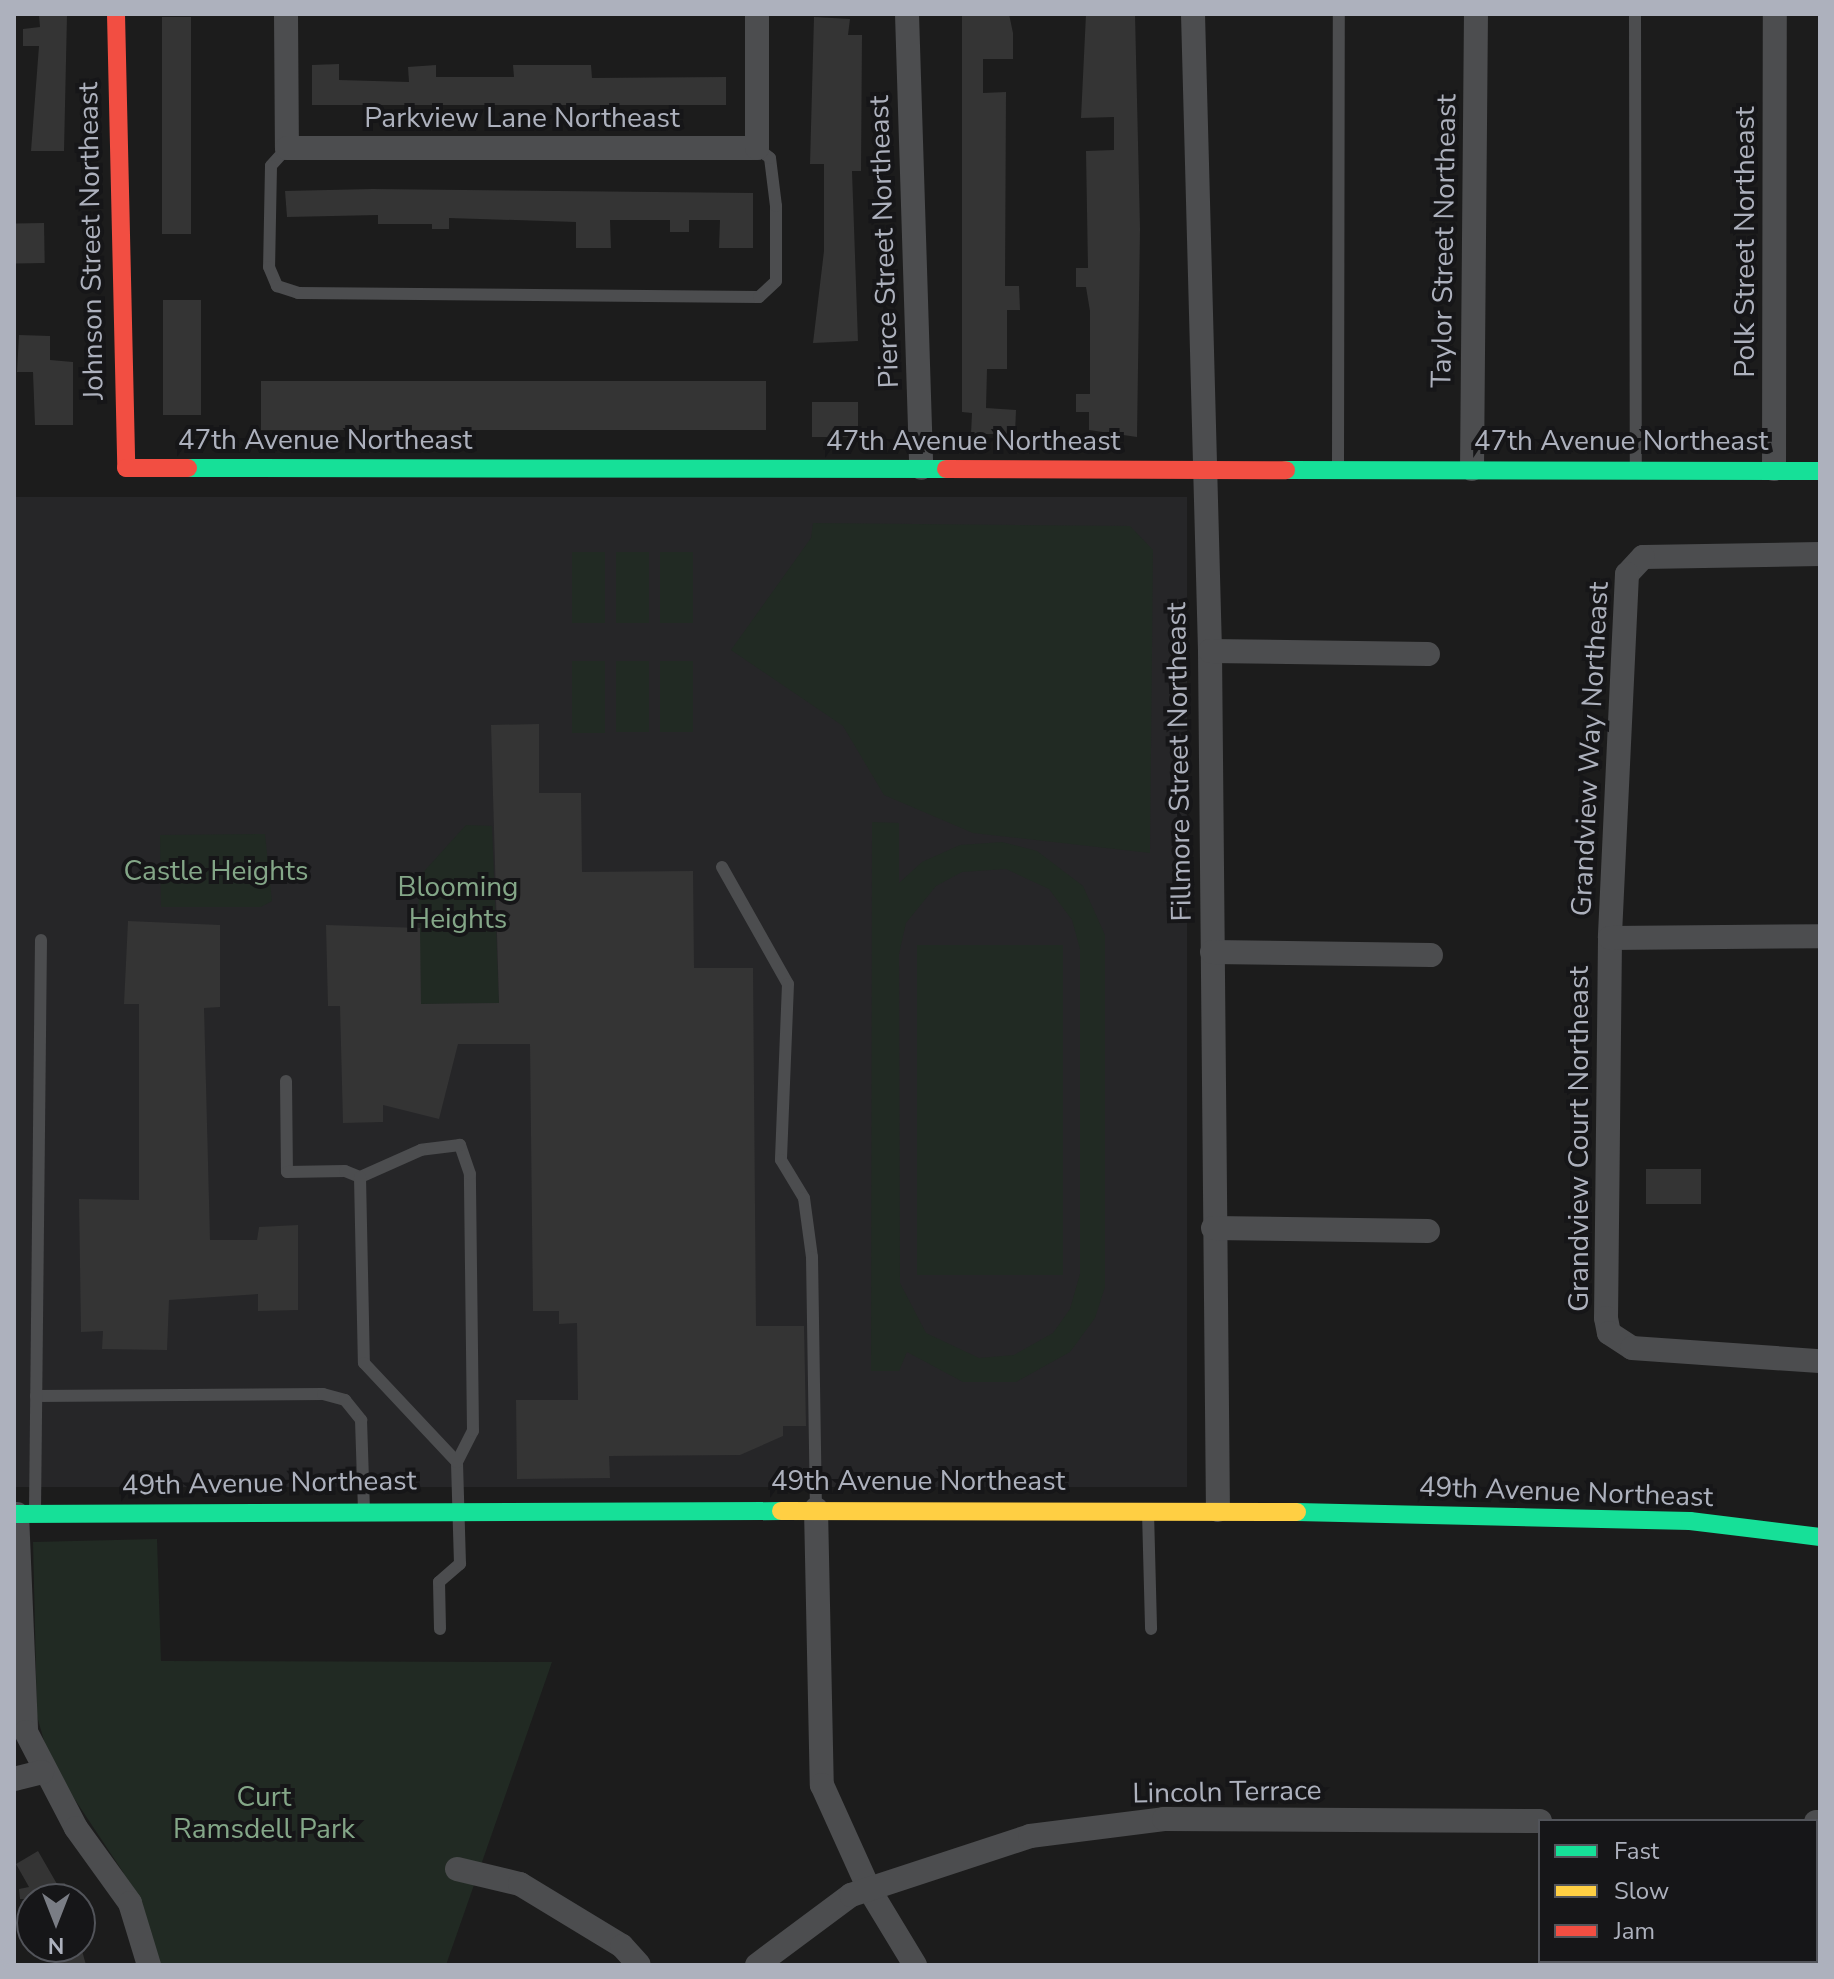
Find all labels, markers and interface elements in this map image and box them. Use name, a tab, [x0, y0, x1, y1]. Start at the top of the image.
street label: Johnson Street Northeast	[71, 82, 111, 400]
street label: Taylor Street Northeast	[1425, 94, 1463, 388]
street label: Pierce Street Northeast	[862, 95, 906, 389]
street label: Parkview Lane Northeast	[364, 101, 680, 135]
street label: Polk Street Northeast	[1728, 106, 1762, 378]
street label: 47th Avenue Northeast	[178, 423, 472, 457]
street label: 47th Avenue Northeast	[826, 424, 1120, 458]
street label: 47th Avenue Northeast	[1474, 424, 1768, 458]
street label: Grandview Way Northeast	[1564, 581, 1616, 917]
street label: Fillmore Street Northeast	[1159, 602, 1199, 922]
park label: Castle Heights	[124, 854, 308, 888]
park label: Blooming Heights	[398, 870, 518, 936]
street label: Grandview Court Northeast	[1562, 966, 1596, 1312]
street label: 49th Avenue Northeast	[121, 1464, 417, 1502]
street label: 49th Avenue Northeast	[771, 1464, 1065, 1498]
street label: 49th Avenue Northeast	[1418, 1470, 1714, 1514]
street label: Lincoln Terrace	[1132, 1774, 1322, 1810]
park label: Curt Ramsdell Park	[173, 1780, 355, 1846]
legend	[1538, 1819, 1818, 1963]
text: Fast	[1614, 1835, 1659, 1867]
text: Slow	[1614, 1875, 1669, 1907]
north arrow	[16, 1883, 96, 1963]
text: Jam	[1614, 1915, 1655, 1947]
text: N	[48, 1930, 64, 1960]

